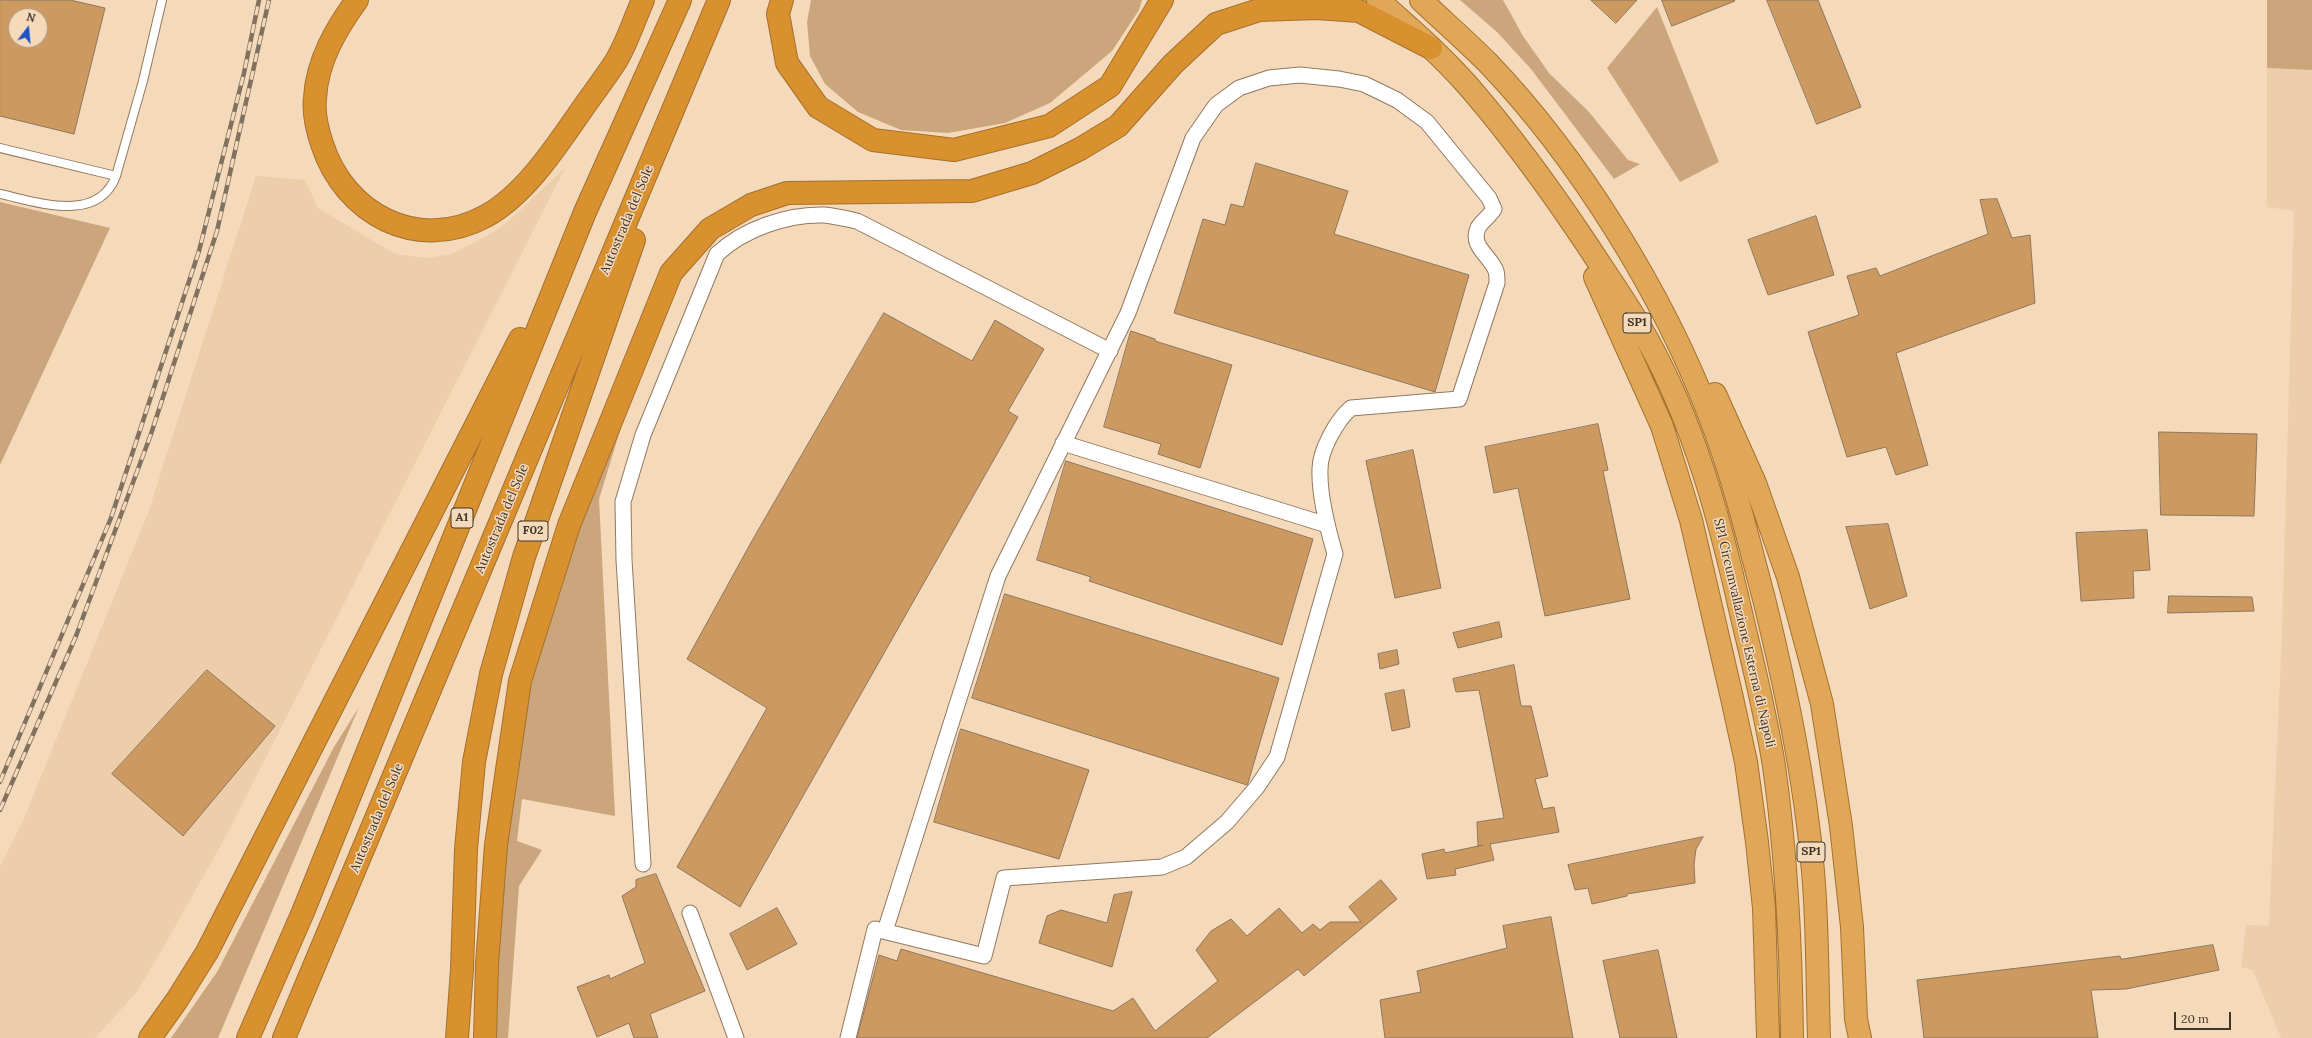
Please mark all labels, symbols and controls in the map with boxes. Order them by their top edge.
north arrow [8,8,48,48]
text: N [25,10,37,25]
street label: Autostrada del Sole [597,163,657,277]
road number: SP1 [1623,313,1651,333]
street label: Autostrada del Sole [472,462,532,576]
road number: A1 [451,508,473,528]
street label: SP1 Circumvallazione Esterna di Napoli [1710,517,1778,749]
road number: F02 [518,521,548,541]
street label: Autostrada del Sole [347,761,407,875]
road number: SP1 [1797,842,1825,862]
scale bar [2176,1004,2233,1030]
text: 20 m [2181,1011,2209,1026]

